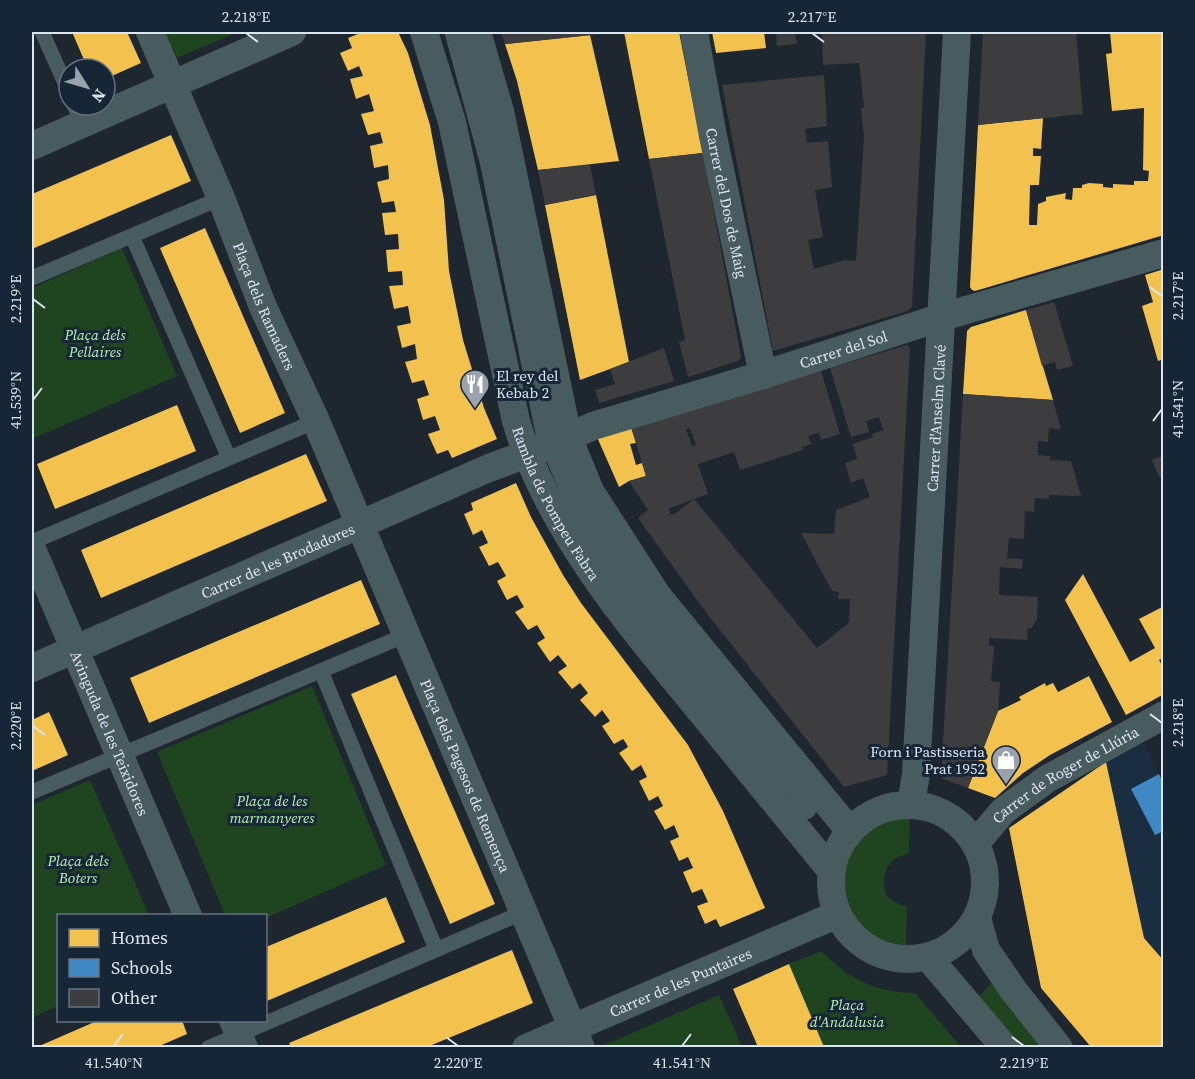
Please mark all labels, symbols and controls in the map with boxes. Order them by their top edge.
text: 2.218°E [222,6,270,27]
text: 2.217°E [788,6,836,27]
north arrow [57,57,117,117]
text: N [86,85,111,108]
street label: Carrer del Dos de Maig [701,126,753,280]
street label: Plaça dels Ramaders [228,239,301,373]
text: 2.217°E [1167,272,1188,320]
text: 2.219°E [5,275,26,323]
park label: Plaça dels Pellaires [63,324,126,362]
street label: Carrer del Sol [797,325,891,373]
street label: Carrer d'Anselm Clavé [921,343,950,492]
place label: El rey del Kebab 2 [496,365,559,403]
restaurant icon: El rey del Kebab 2 [459,368,491,410]
text: 41.539°N [5,371,26,429]
text: 41.541°N [1167,380,1188,438]
street label: Rambla de Pompeu Fabra [508,424,605,585]
street label: Carrer de les Brodadores [197,518,358,603]
street label: Avinguda de les Teixidores [66,647,155,819]
street label: Plaça dels Pagesos de Remença [416,675,516,876]
text: 2.218°E [1167,699,1188,747]
text: 2.220°E [5,702,26,750]
street label: Carrer de Roger de Llúria [987,720,1142,828]
place label: Forn i Pastisseria Prat 1952 [870,741,985,779]
shop icon: Forn i Pastisseria Prat 1952 [990,744,1022,786]
park label: Plaça de les marmanyeres [230,790,315,828]
park label: Plaça dels Boters [46,850,109,888]
legend [57,914,267,1022]
text: Homes [111,925,168,950]
street label: Carrer de les Puntaires [606,942,755,1022]
text: Schools [111,955,173,980]
text: Other [111,985,158,1010]
park label: Plaça d'Andalusia [810,994,884,1032]
text: 41.540°N [85,1052,143,1073]
text: 2.220°E [434,1052,482,1073]
text: 41.541°N [653,1052,711,1073]
text: 2.219°E [1000,1052,1048,1073]

